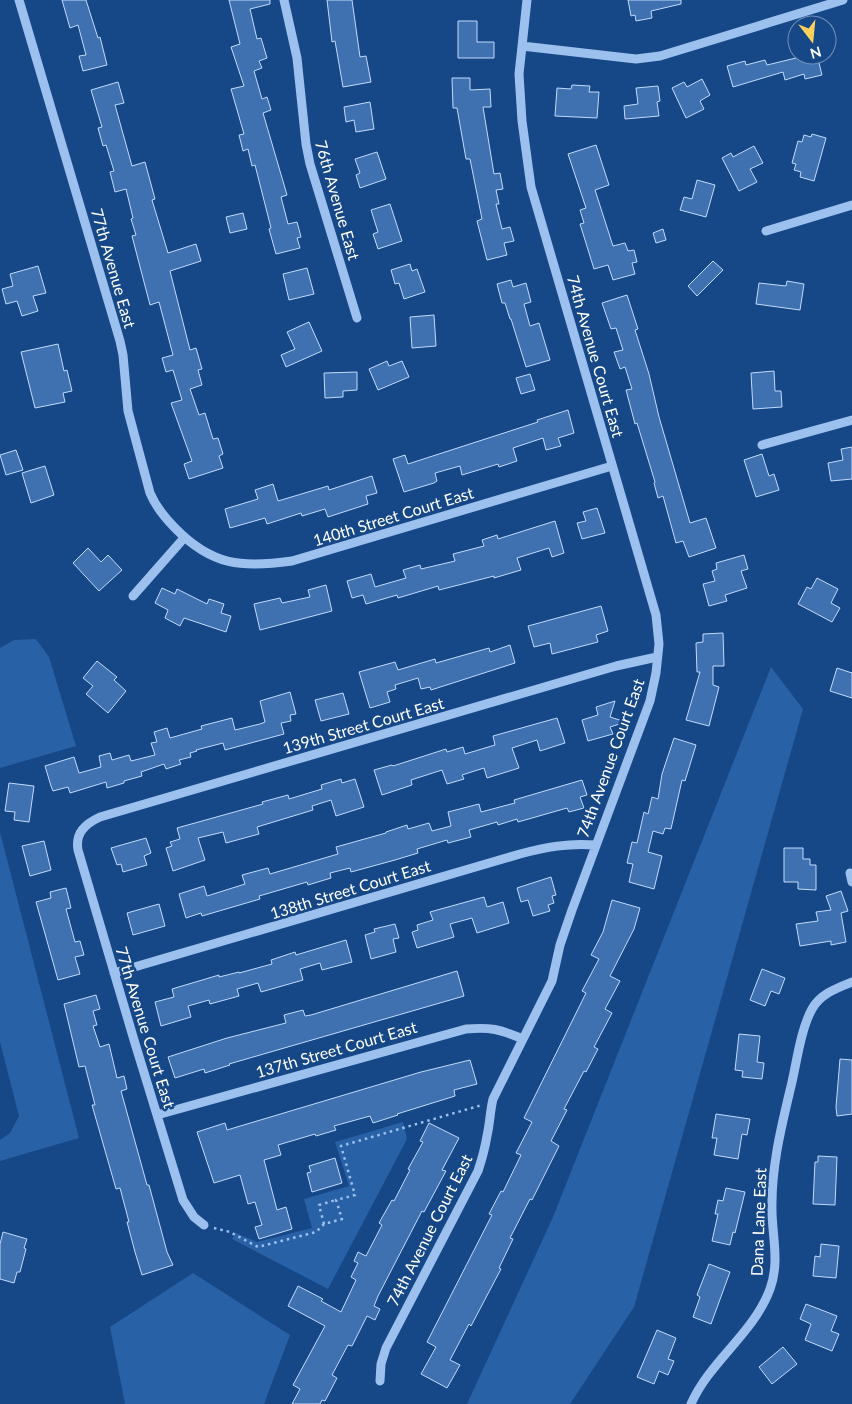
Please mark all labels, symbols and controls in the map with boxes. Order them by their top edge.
north arrow [787,15,837,65]
text: N [808,43,823,63]
street label: 76th Avenue East [312,138,364,262]
street label: 77th Avenue East [88,206,140,330]
street label: 74th Avenue Court East [564,273,628,440]
street label: 140th Street Court East [310,482,476,549]
street label: 74th Avenue Court East [572,676,648,840]
street label: 139th Street Court East [280,693,446,757]
street label: 138th Street Court East [267,855,433,922]
street label: 77th Avenue Court East [112,944,180,1110]
street label: 137th Street Court East [253,1017,419,1081]
street label: 74th Avenue Court East [382,1151,476,1309]
street label: Dana Lane East [747,1167,769,1276]

